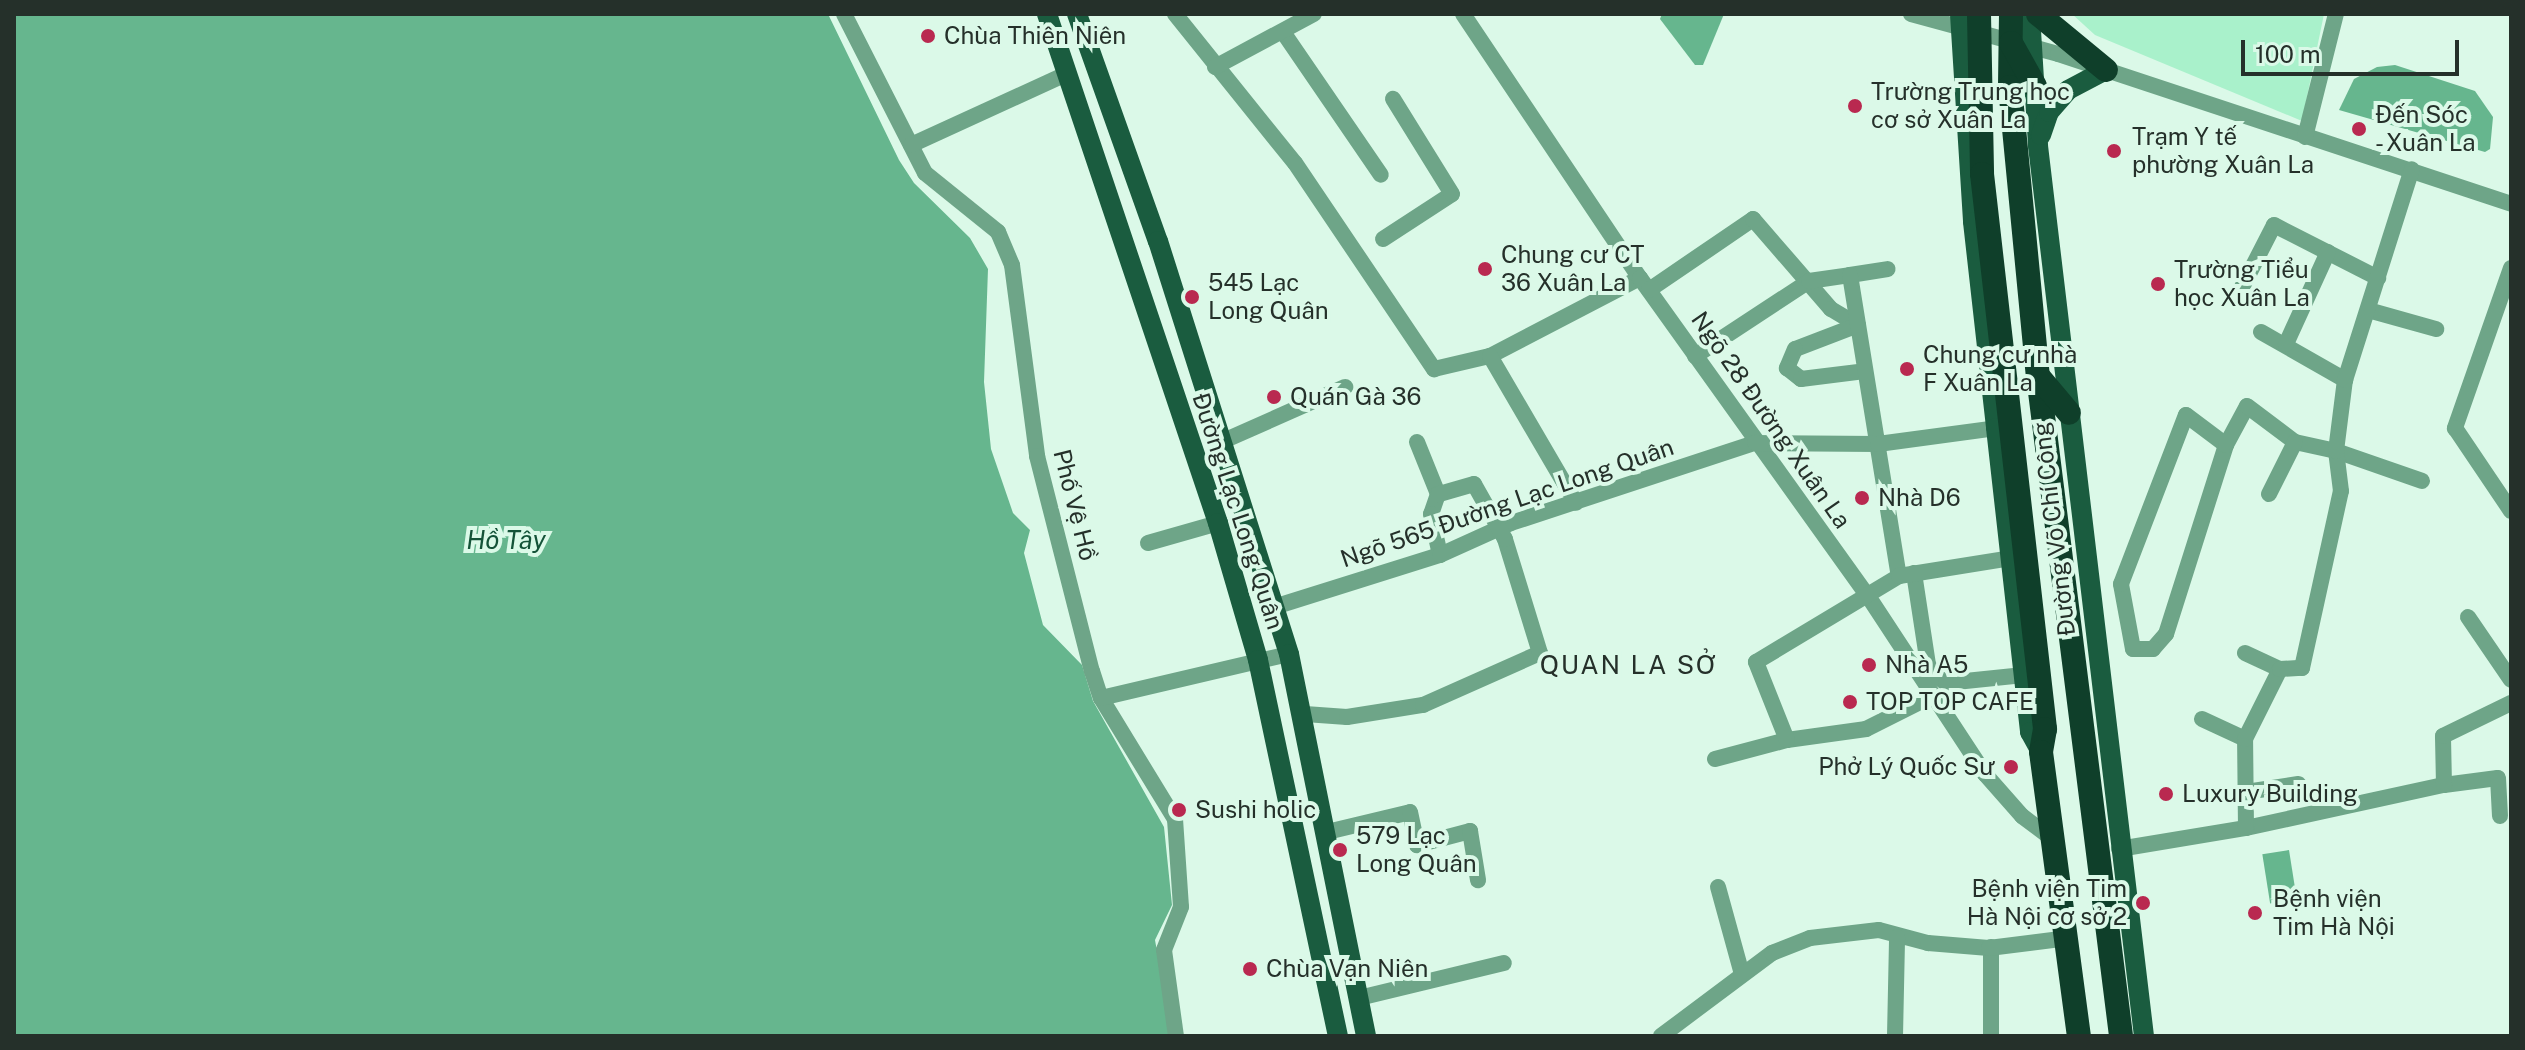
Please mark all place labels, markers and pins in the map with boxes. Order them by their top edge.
place label: Chùa Thiên Niên [944,22,1126,50]
marker: Chùa Thiên Niên [919,27,937,45]
place label: Trường Trung học cơ sở Xuân La [1871,78,2070,134]
marker: Trường Trung học cơ sở Xuân La [1846,97,1864,115]
place label: Đến Sóc - Xuân La [2375,101,2480,157]
marker: Đến Sóc - Xuân La [2350,120,2368,138]
place label: Trạm Y tế phường Xuân La [2132,123,2314,179]
marker: Trạm Y tế phường Xuân La [2103,140,2125,162]
place label: Chung cư CT 36 Xuân La [1501,241,1645,297]
place label: Trường Tiểu học Xuân La [2174,256,2310,312]
marker: Chung cư CT 36 Xuân La [1476,260,1494,278]
place label: 545 Lạc Long Quân [1208,269,1329,325]
marker: Trường Tiểu học Xuân La [2149,275,2167,293]
marker: 545 Lạc Long Quân [1183,288,1201,306]
place label: Chung cư nhà F Xuân La [1923,341,2077,397]
marker: Chung cư nhà F Xuân La [1898,360,1916,378]
place label: Quán Gà 36 [1290,383,1421,411]
marker: Quán Gà 36 [1265,388,1283,406]
place label: Nhà D6 [1878,484,1961,512]
marker: Nhà D6 [1853,489,1871,507]
place label: Nhà A5 [1885,651,1968,679]
marker: Nhà A5 [1860,656,1878,674]
place label: TOP TOP CAFE [1866,688,2034,716]
marker: TOP TOP CAFE [1841,693,1859,711]
place label: Phở Lý Quốc Sư [1818,753,1995,781]
marker: Phở Lý Quốc Sư [2002,758,2020,776]
place label: Luxury Building [2182,780,2358,808]
marker: Luxury Building [2157,785,2175,803]
place label: Sushi holic [1195,796,1316,824]
marker: Sushi holic [1170,801,1188,819]
place label: 579 Lạc Long Quân [1356,822,1477,878]
marker: 579 Lạc Long Quân [1331,841,1349,859]
place label: Bệnh viện Tim Hà Nội cơ sở 2 [1966,875,2127,931]
place label: Bệnh viện Tim Hà Nội [2273,885,2395,941]
marker: Bệnh viện Tim Hà Nội cơ sở 2 [2134,894,2152,912]
marker: Bệnh viện Tim Hà Nội [2244,902,2266,924]
place label: Chùa Vạn Niên [1266,955,1429,983]
marker: Chùa Vạn Niên [1241,960,1259,978]

